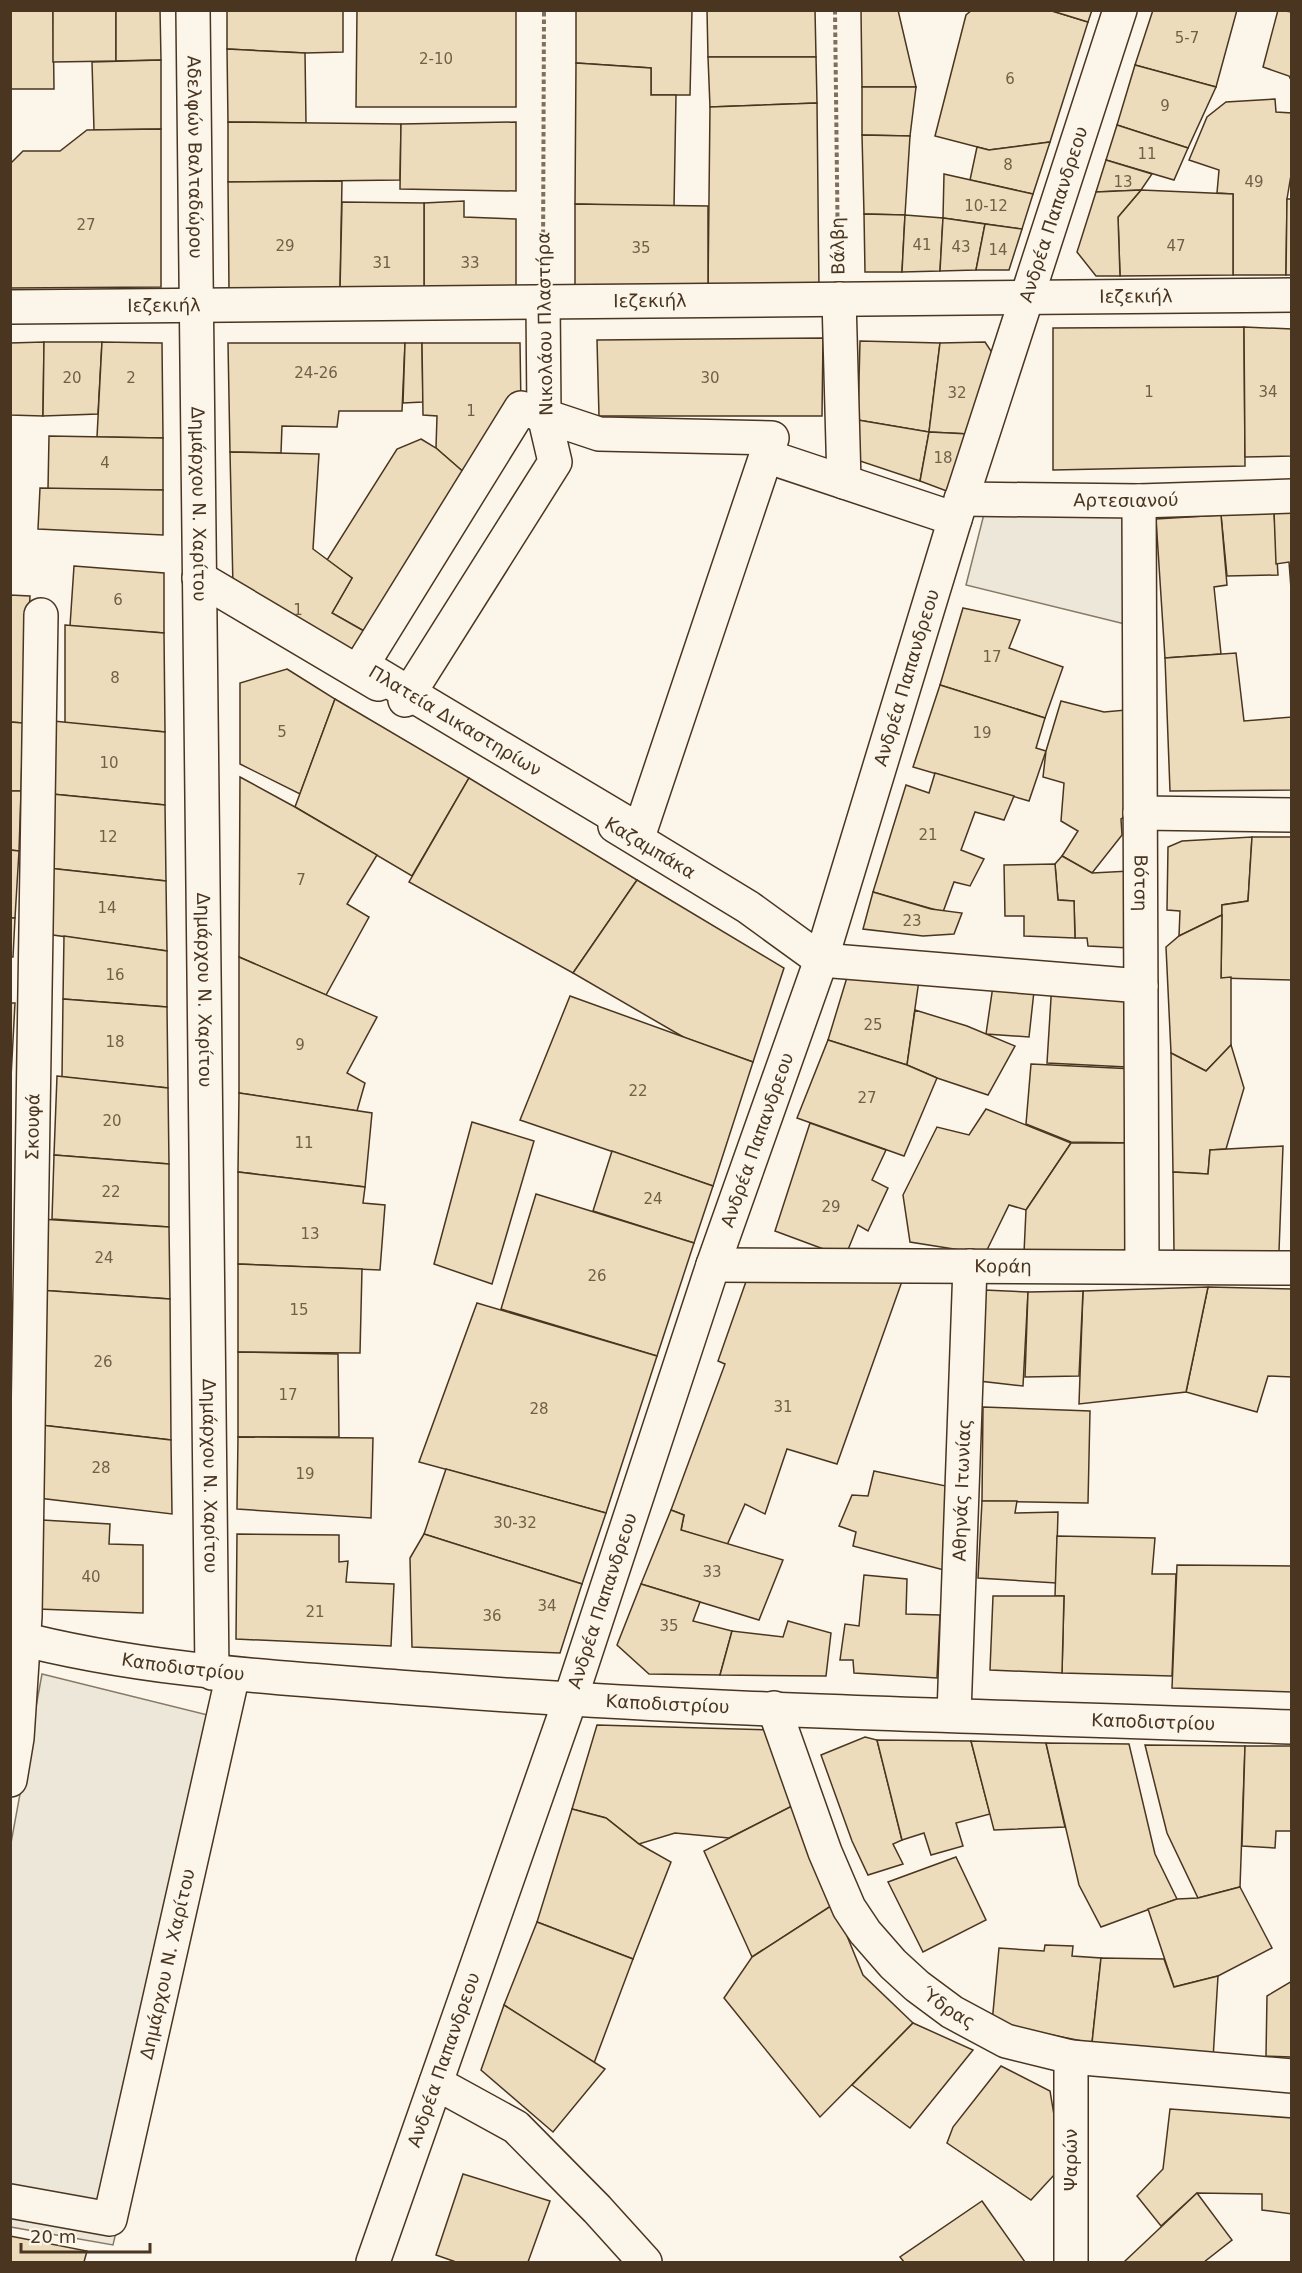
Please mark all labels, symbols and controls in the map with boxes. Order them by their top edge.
house number: 5-7 [1175,29,1199,47]
house number: 2-10 [419,50,453,68]
street label: Αδελφών Βαλταδώρου [184,55,207,259]
house number: 6 [1005,70,1015,88]
house number: 9 [1160,97,1170,115]
street label: Ανδρέα Παπανδρεου [1015,124,1092,305]
house number: 11 [1137,145,1157,163]
house number: 8 [1003,156,1013,174]
house number: 13 [1113,173,1133,191]
house number: 49 [1244,173,1264,191]
house number: 10-12 [964,197,1008,215]
house number: 27 [76,216,96,234]
street label: Βάλβη [826,217,849,275]
street label: Νικολάου Πλαστήρα [532,232,557,416]
house number: 41 [912,236,932,254]
house number: 29 [275,237,295,255]
house number: 47 [1166,237,1186,255]
house number: 43 [951,238,971,256]
house number: 35 [631,239,651,257]
house number: 14 [988,241,1008,259]
house number: 31 [372,254,392,272]
house number: 33 [460,254,480,272]
street label: Ιεζεκιήλ [1099,285,1173,307]
street label: Ιεζεκιήλ [613,290,687,311]
street label: Ιεζεκιήλ [127,294,201,316]
house number: 24-26 [294,364,338,382]
house number: 20 [62,369,82,387]
house number: 2 [126,369,136,387]
house number: 30 [700,369,720,387]
house number: 1 [1144,383,1154,401]
house number: 34 [1258,383,1278,401]
house number: 32 [947,384,967,402]
house number: 1 [466,402,476,420]
street label: Δημάρχου Ν. Χαρίτου [188,406,211,602]
house number: 18 [933,449,953,467]
house number: 4 [100,454,110,472]
street label: Αρτεσιανού [1073,489,1179,511]
street label: Ανδρέα Παπανδρεου [869,586,943,769]
house number: 6 [113,591,123,609]
house number: 1 [293,601,303,619]
house number: 17 [982,648,1002,666]
street label: Πλατεία Δικαστηρίων [365,661,545,780]
house number: 8 [110,669,120,687]
house number: 5 [277,723,287,741]
house number: 19 [972,724,992,742]
house number: 10 [99,754,119,772]
street label: Καζαμπάκα [601,812,699,883]
house number: 21 [918,826,938,844]
house number: 12 [98,828,118,846]
street label: Βότση [1130,854,1152,912]
house number: 7 [296,871,306,889]
street label: Δημάρχου Ν. Χαρίτου [193,892,216,1088]
house number: 14 [97,899,117,917]
house number: 23 [902,912,922,930]
house number: 16 [105,966,125,984]
house number: 25 [863,1016,883,1034]
house number: 18 [105,1033,125,1051]
house number: 9 [295,1036,305,1054]
street label: Ανδρέα Παπανδρεου [716,1050,797,1230]
house number: 22 [628,1082,648,1100]
house number: 27 [857,1089,877,1107]
street label: Σκουφά [21,1093,43,1161]
house number: 20 [102,1112,122,1130]
house number: 11 [294,1134,314,1152]
house number: 22 [101,1183,121,1201]
house number: 24 [643,1190,663,1208]
house number: 29 [821,1198,841,1216]
house number: 13 [300,1225,320,1243]
house number: 24 [94,1249,114,1267]
street label: Κοράη [974,1255,1032,1277]
house number: 26 [587,1267,607,1285]
house number: 15 [289,1301,309,1319]
house number: 26 [93,1353,113,1371]
street label: Δημάρχου Ν. Χαρίτου [199,1378,222,1574]
house number: 17 [278,1386,298,1404]
house number: 31 [773,1398,793,1416]
house number: 28 [529,1400,549,1418]
street label: Αθηνάς Ιτωνίας [948,1418,975,1562]
house number: 28 [91,1459,111,1477]
house number: 19 [295,1465,315,1483]
street label: Ανδρέα Παπανδρεου [563,1510,641,1691]
house number: 30-32 [493,1514,537,1532]
house number: 33 [702,1563,722,1581]
house number: 40 [81,1568,101,1586]
house number: 34 [537,1597,557,1615]
house number: 21 [305,1603,325,1621]
house number: 36 [482,1607,502,1625]
house number: 35 [659,1617,679,1635]
street label: Καποδιστρίου [120,1649,246,1685]
street label: Καποδιστρίου [605,1690,730,1717]
street label: Καποδιστρίου [1091,1709,1215,1734]
street label: Δημάρχου Ν. Χαρίτου [135,1866,199,2061]
street label: Ανδρέα Παπανδρεου [403,1970,484,2150]
street label: Ύδρας [917,1982,979,2032]
street label: Ψαρών [1060,2129,1081,2191]
scale bar [21,2216,150,2254]
text: 20 m [30,2226,76,2247]

